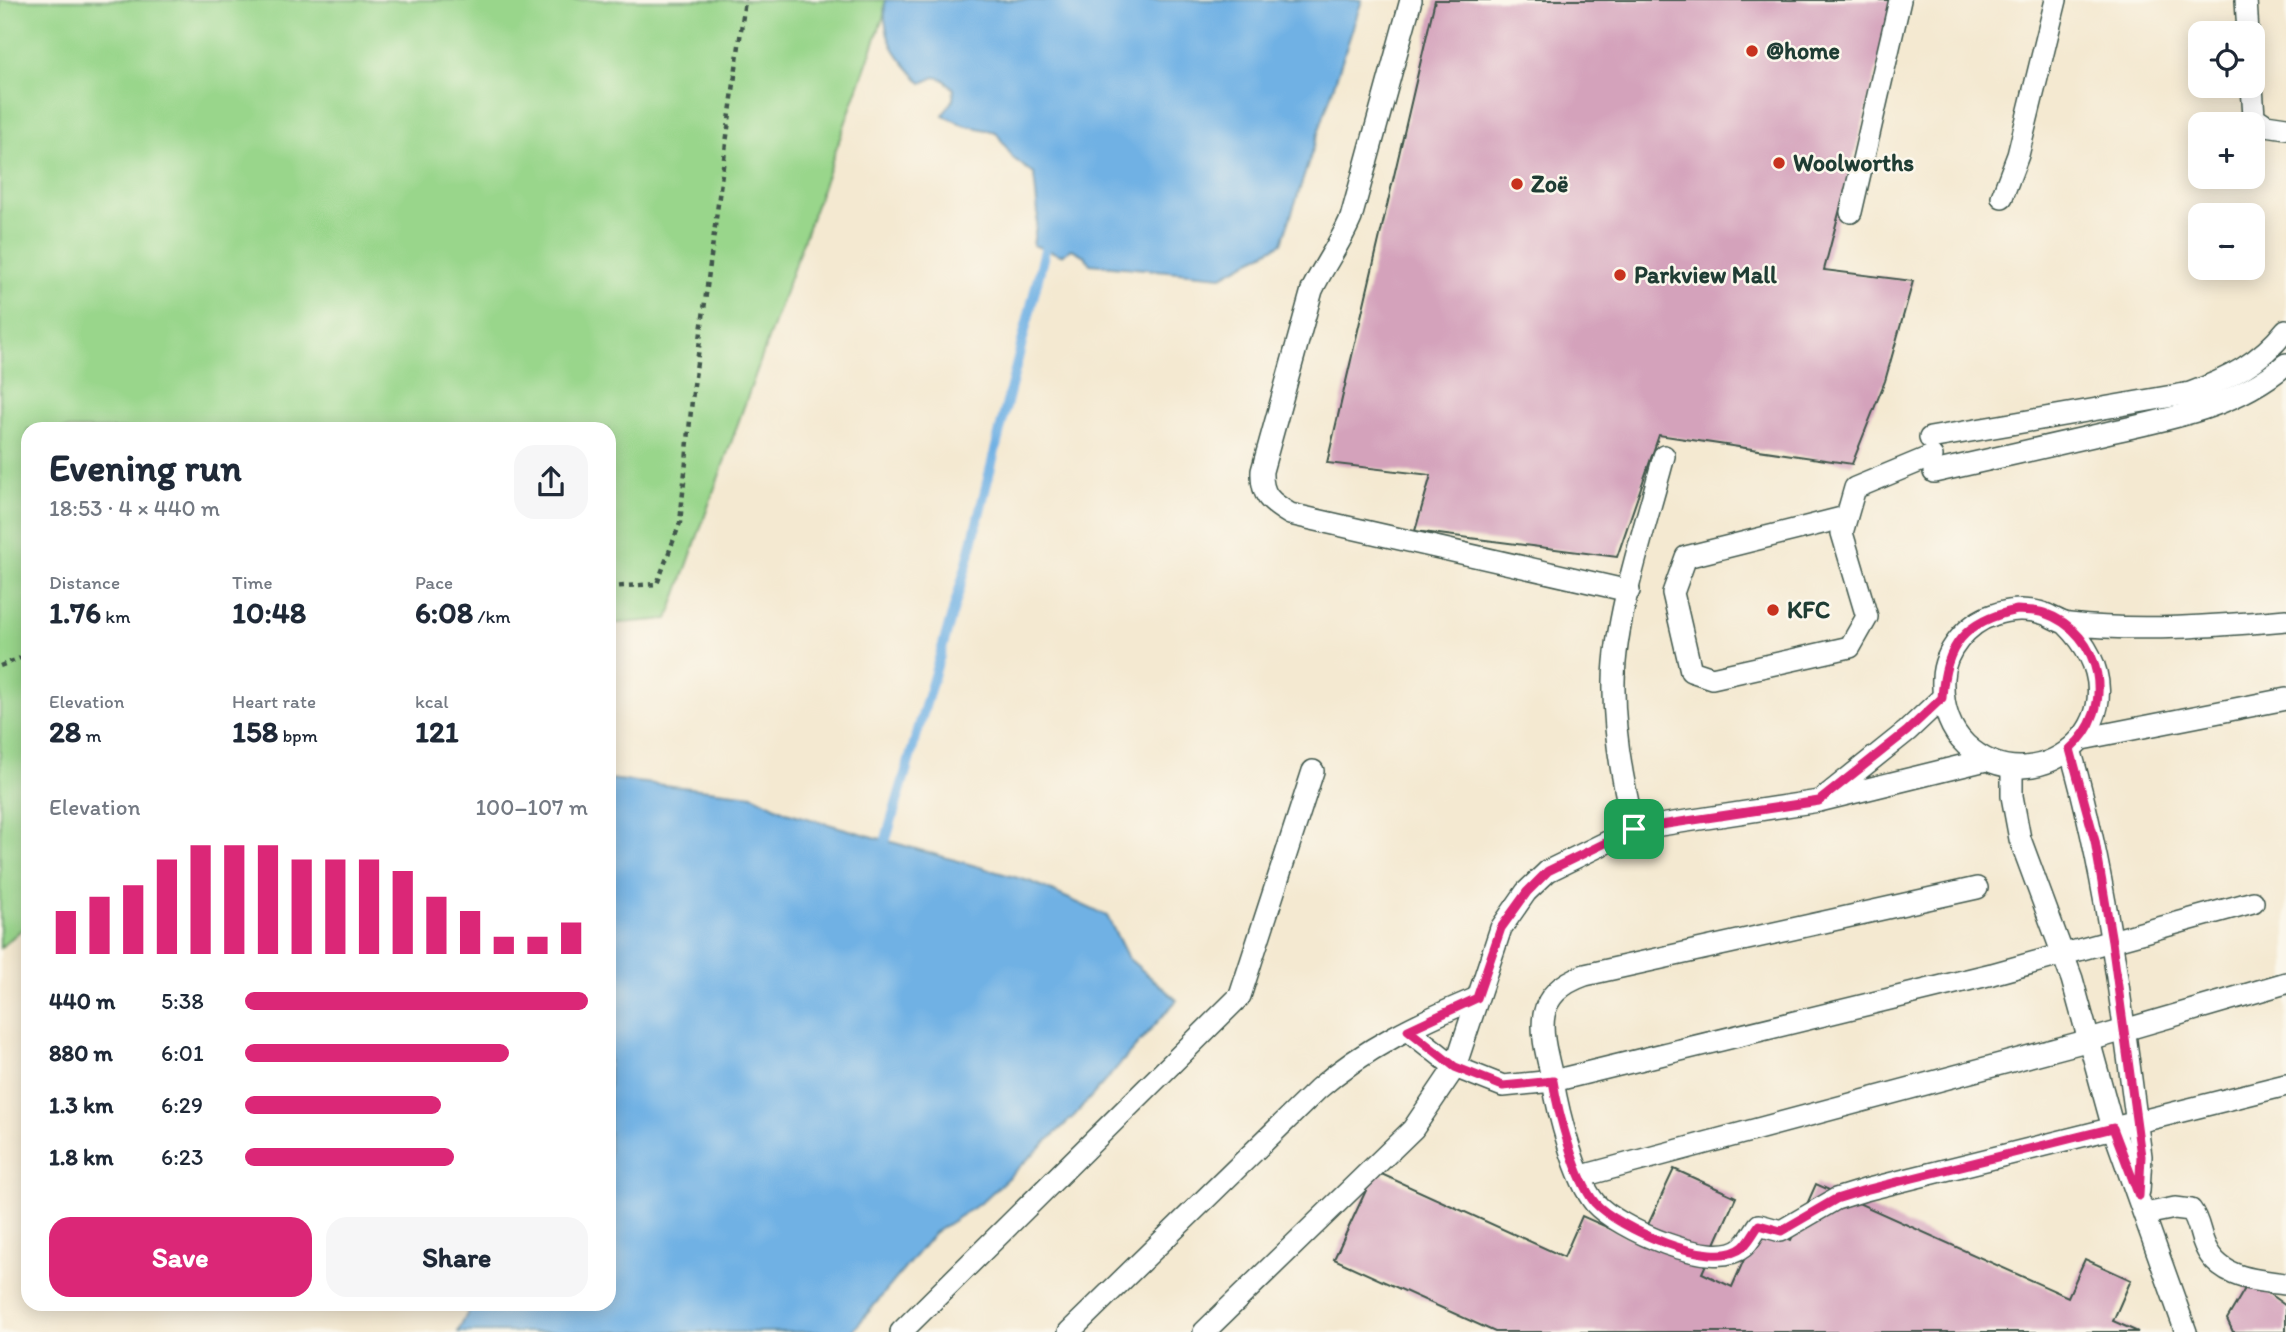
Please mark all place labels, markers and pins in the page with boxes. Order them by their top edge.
place label: @home [1766,36,1840,65]
marker: @home [1744,43,1760,59]
place label: Woolworths [1793,148,1914,177]
marker: Woolworths [1771,155,1787,171]
place label: Zoë [1531,169,1568,198]
marker: Zoë [1509,176,1525,192]
place label: Parkview Mall [1634,260,1777,289]
marker: Parkview Mall [1612,267,1628,283]
place label: KFC [1787,595,1830,624]
marker: KFC [1765,602,1781,618]
pin [1604,799,1664,859]

